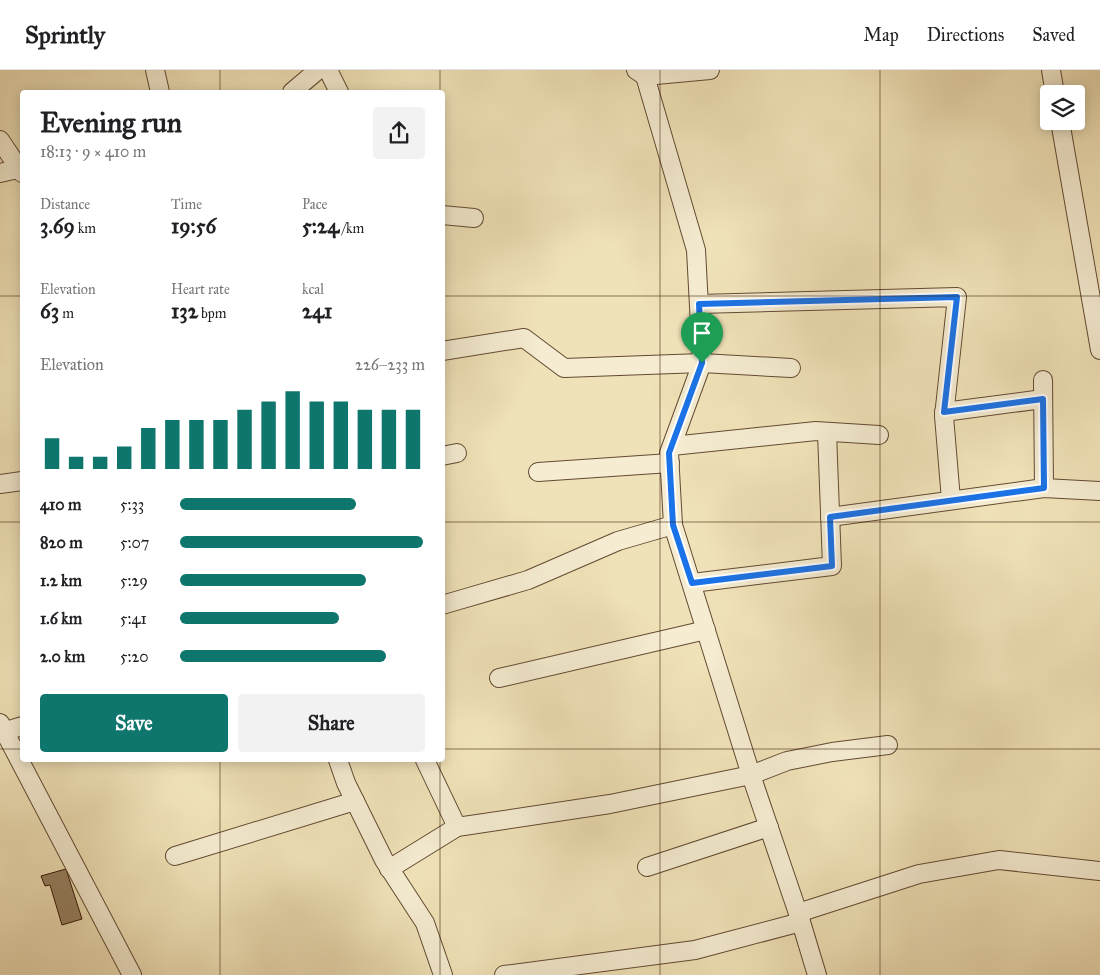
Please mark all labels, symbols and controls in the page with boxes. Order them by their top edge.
text: Sprintly [25,20,105,50]
text: Map [863,24,899,46]
text: Directions [927,24,1004,46]
text: Saved [1032,24,1075,46]
map controls [1040,85,1085,130]
button: layers [1040,85,1085,130]
text: Evening run [40,105,182,140]
button: share [373,107,425,159]
text: 18:13 · 9 × 410 m [40,142,146,161]
text: Distance [40,196,90,213]
text: Time [171,196,202,213]
text: Pace [302,196,327,213]
text: 3.69 [40,213,75,239]
text: 19:56 [171,213,216,239]
text: 5:24 [302,213,339,239]
text: km [75,220,96,237]
text: /km [339,220,364,237]
text: Elevation [40,281,96,298]
text: Heart rate [171,281,230,298]
text: kcal [302,281,324,298]
text: 63 [40,298,59,324]
text: 132 [171,298,198,324]
text: 241 [302,298,332,324]
text: m [59,305,74,322]
text: bpm [198,305,227,322]
pin [681,312,723,363]
icon: arrive [688,319,716,347]
text: Elevation [40,355,104,374]
text: 226–233 m [355,355,425,374]
text: 410 m [40,495,81,514]
text: 5:33 [120,495,144,514]
text: 820 m [40,533,83,552]
text: 5:07 [120,533,149,552]
text: 1.2 km [40,571,82,590]
text: 5:29 [120,571,148,590]
text: 1.6 km [40,609,82,628]
text: 5:41 [120,609,147,628]
text: 2.0 km [40,647,85,666]
text: 5:20 [120,647,149,666]
button: Save [40,694,228,752]
button: Share [238,694,425,752]

